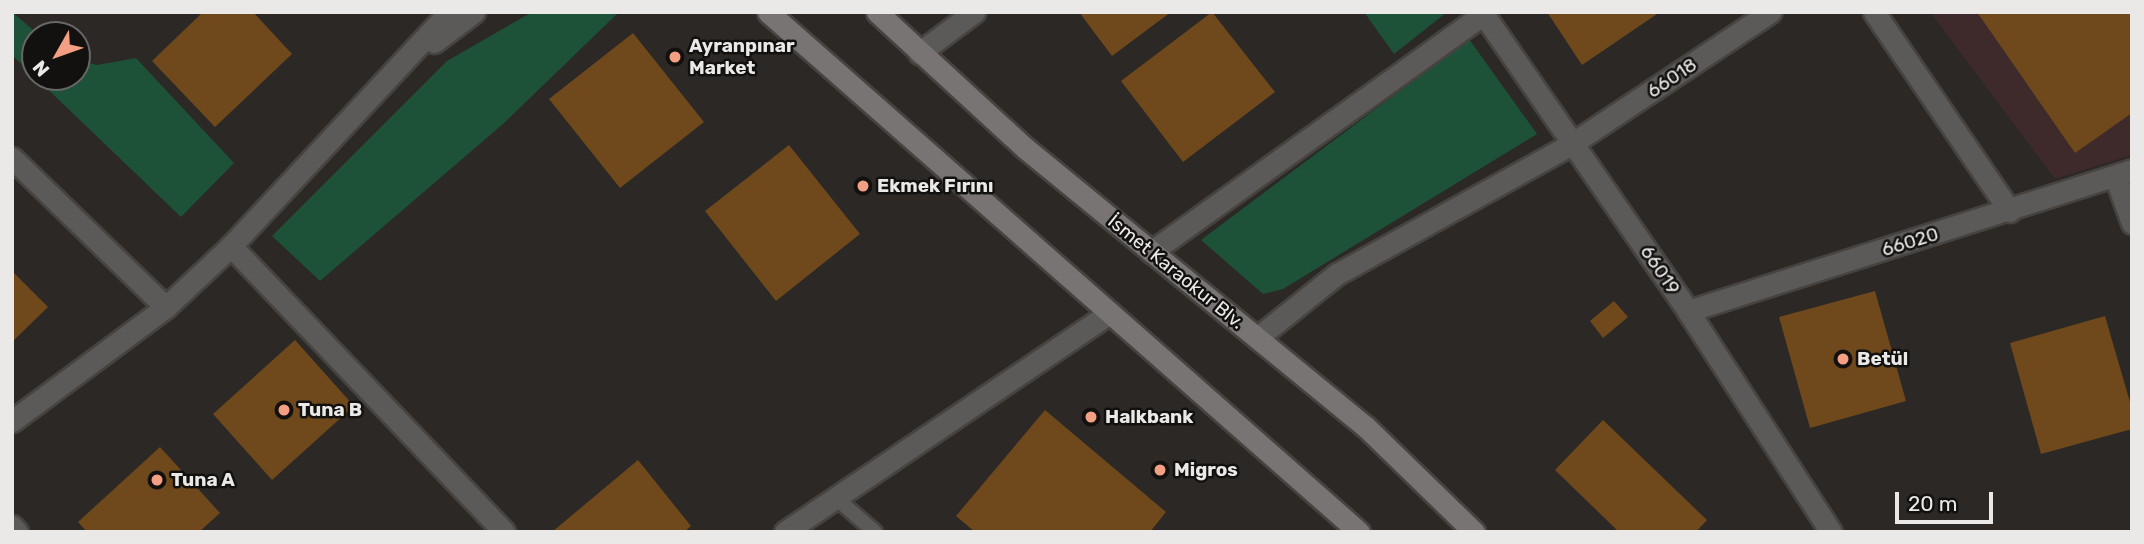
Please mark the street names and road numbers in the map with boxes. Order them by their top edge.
street label: 66018 [1643,53,1701,103]
street label: İsmet Karaokur Blv. [1103,210,1249,334]
street label: 66020 [1879,223,1941,261]
street label: 66019 [1635,241,1685,299]

